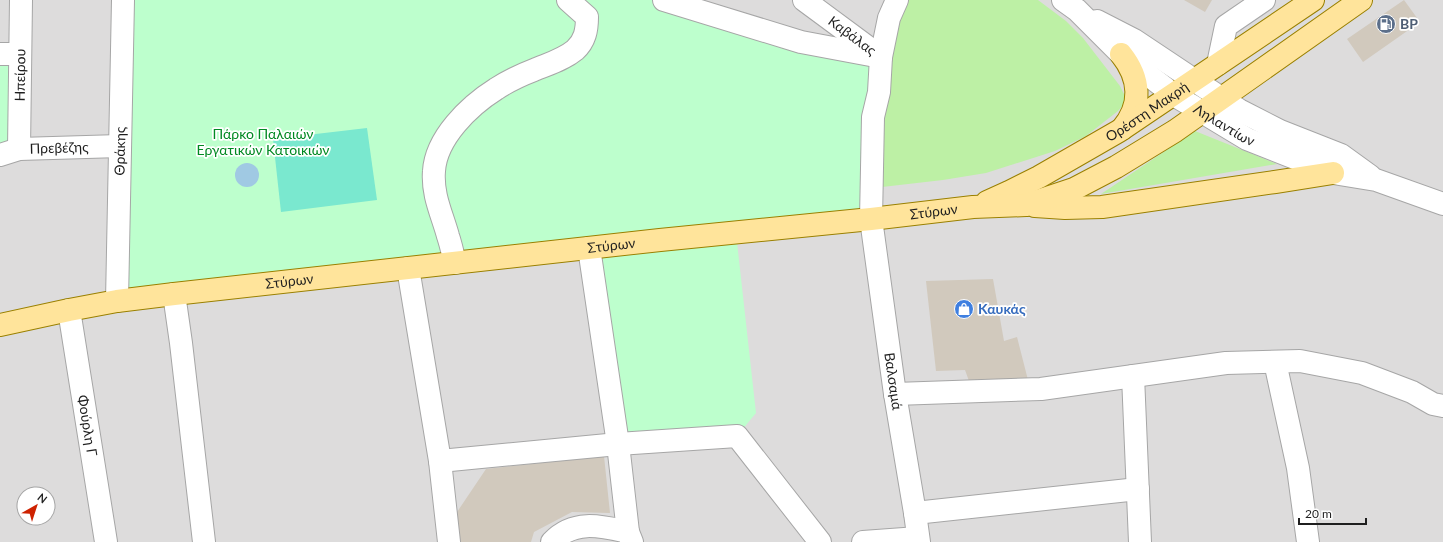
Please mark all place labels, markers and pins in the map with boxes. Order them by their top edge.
fuel station icon: BP [1375,13,1397,35]
place label: BP [1400,15,1418,32]
shop icon: Καυκάς [953,298,975,320]
place label: Καυκάς [978,300,1026,317]

